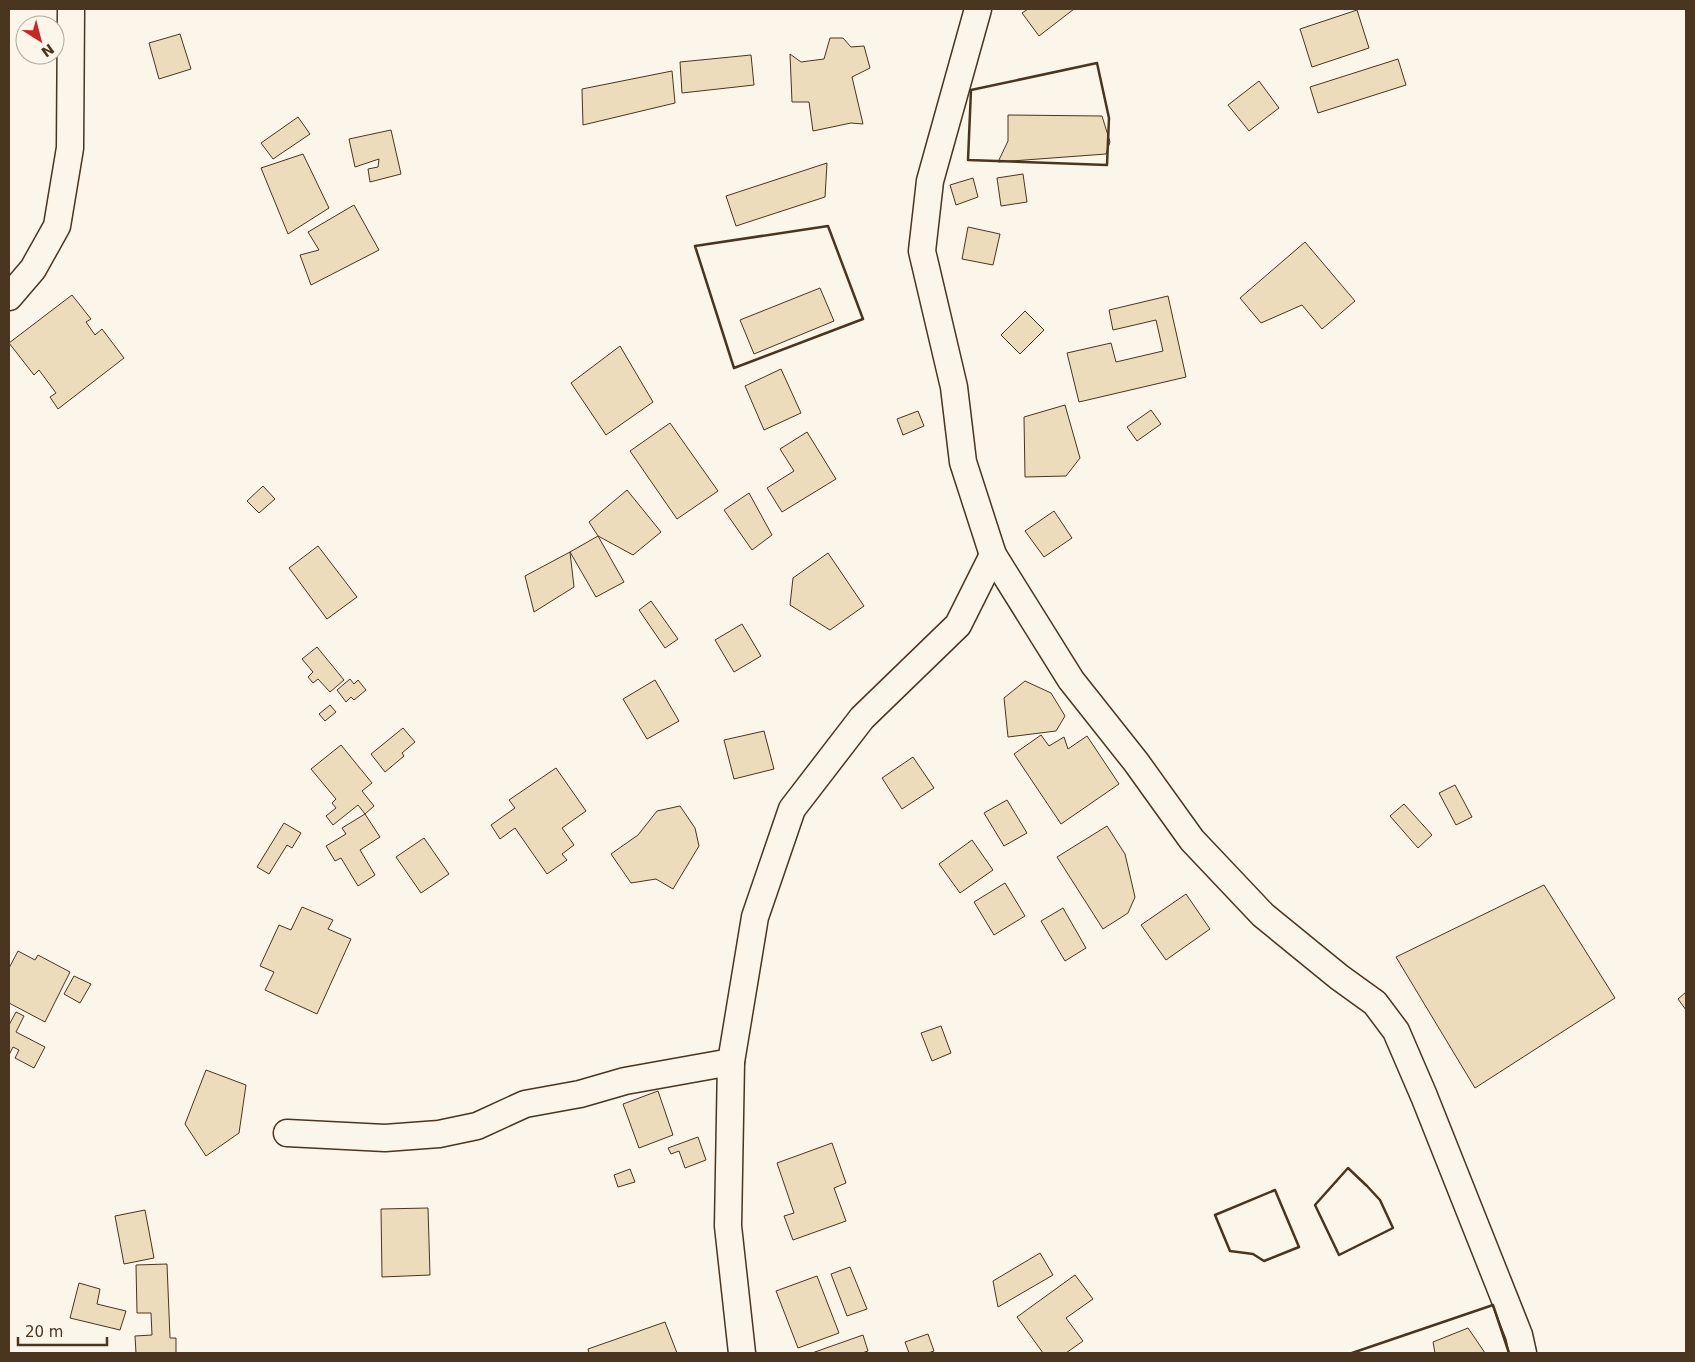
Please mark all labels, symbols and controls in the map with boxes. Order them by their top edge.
north arrow [15,15,65,65]
text: N [38,41,57,60]
scale bar [18,1314,106,1346]
text: 20 m [25,1323,63,1341]

